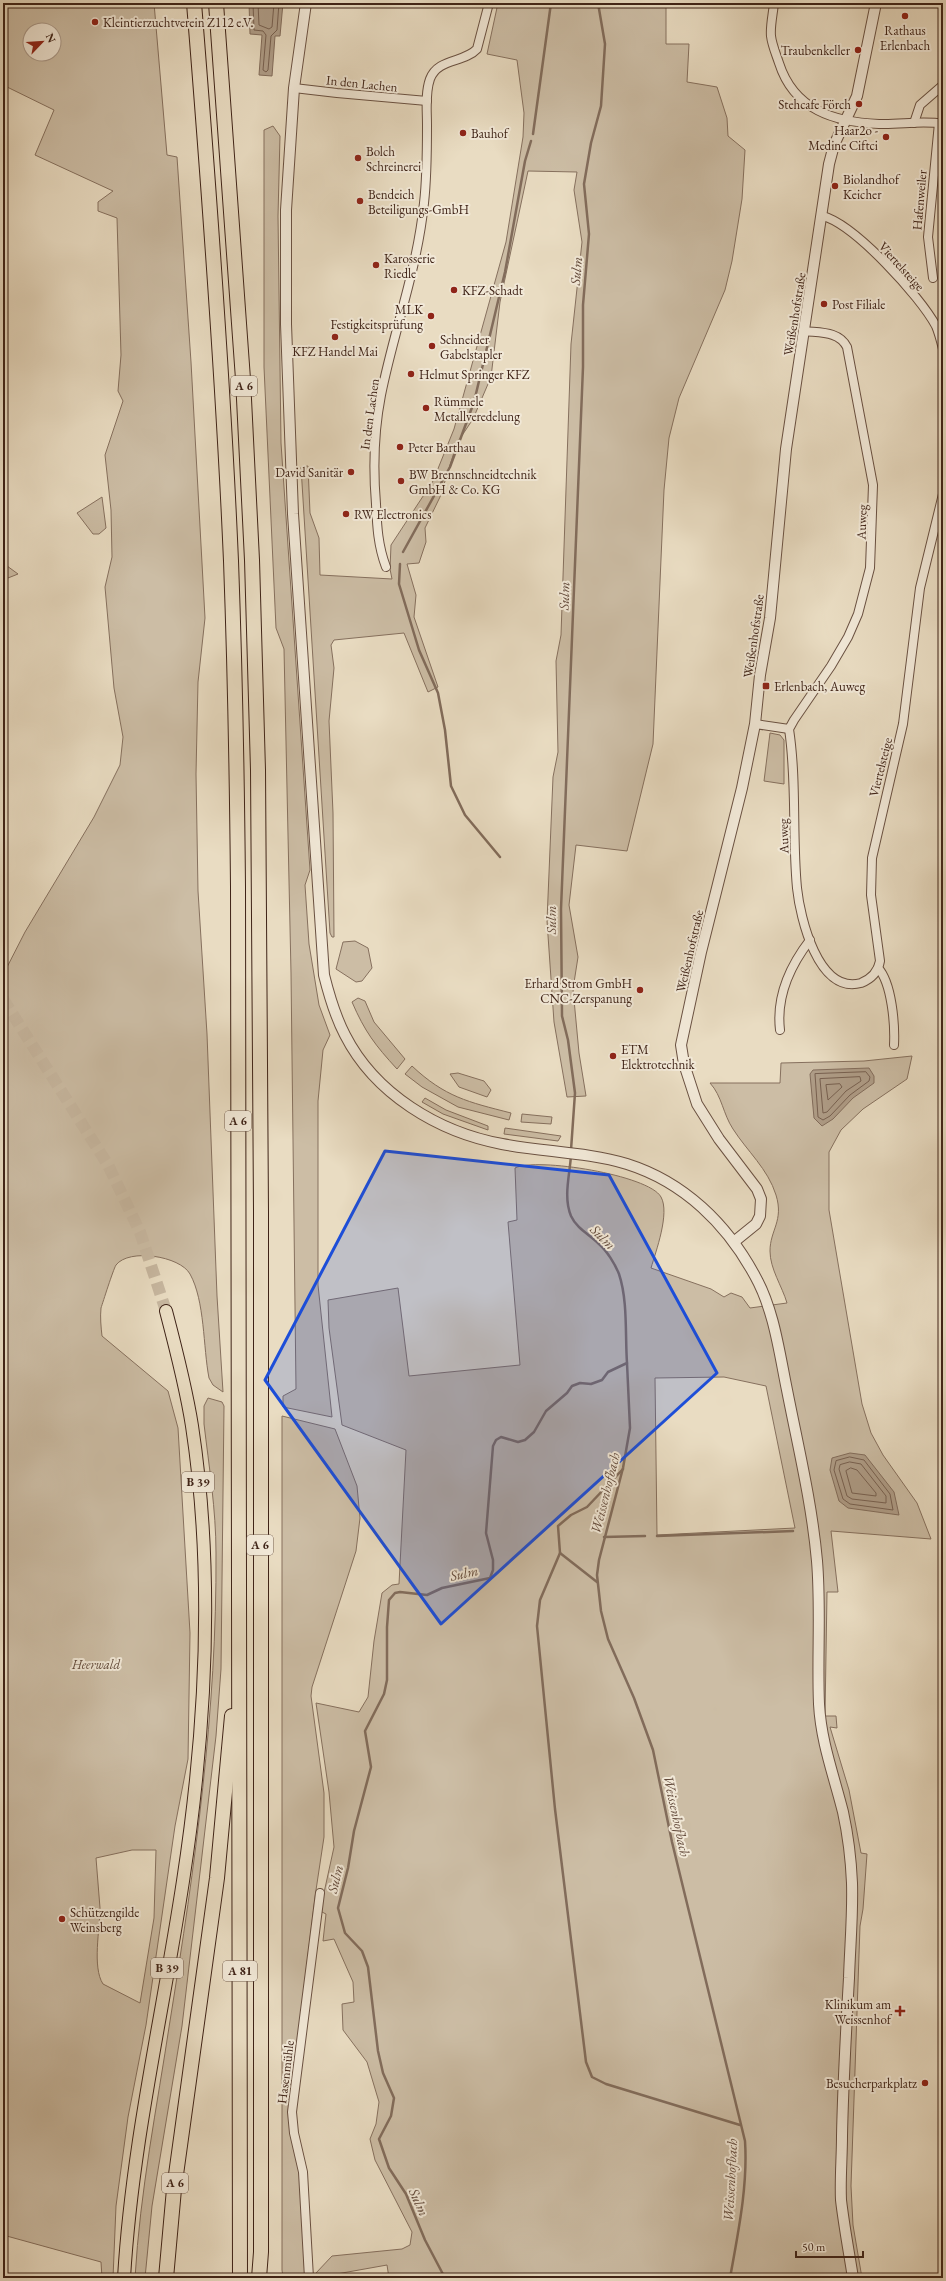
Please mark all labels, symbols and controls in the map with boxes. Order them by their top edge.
marker: Rathaus Erlenbach [900,11,910,21]
place label: Kleintierzuchtverein Z112 e.V. [103,14,253,31]
marker: Kleintierzuchtverein Z112 e.V. [90,17,100,27]
north arrow [22,22,62,62]
place label: Rathaus Erlenbach [880,22,930,54]
text: N [43,31,59,45]
place label: Traubenkeller [781,42,851,59]
marker: Traubenkeller [853,45,863,55]
street label: In den Lachen [325,71,399,96]
place label: Stehcafe Förch [778,96,851,113]
marker: Stehcafe Förch [854,99,864,109]
place label: Haar2o - Medine Ciftci [808,122,878,154]
place label: Bauhof [471,125,510,142]
marker: Bauhof [458,128,468,138]
marker: Haar2o - Medine Ciftci [881,132,891,142]
place label: Bolch Schreinerei [366,143,421,175]
marker: Bolch Schreinerei [353,153,363,163]
street label: Hafenweiler [908,169,931,231]
place label: Biolandhof Keicher [843,171,901,203]
marker: Biolandhof Keicher [830,181,840,191]
place label: Bendeich Beteiligungs-GmbH [368,186,469,218]
marker: Bendeich Beteiligungs-GmbH [355,196,365,206]
street label: Viertelsteige [875,238,928,295]
place label: Karosserie Riedle [384,250,435,282]
water label: Sulm [566,256,586,287]
marker: Karosserie Riedle [371,260,381,270]
street label: Weißenhofstraße [780,271,809,357]
place label: KFZ-Schadt [462,282,523,299]
marker: KFZ-Schadt [449,285,459,295]
place label: Post Filiale [832,296,885,313]
marker: Post Filiale [819,299,829,309]
place label: MLK Festigkeitsprüfung [330,301,423,333]
marker: MLK Festigkeitsprüfung [426,311,436,321]
place label: Schneider Gabelstapler [440,331,503,363]
marker: KFZ Handel Mai [330,332,340,342]
marker: Schneider Gabelstapler [427,341,437,351]
place label: KFZ Handel Mai [292,343,378,360]
place label: Helmut Springer KFZ [419,366,530,383]
marker: Helmut Springer KFZ [406,369,416,379]
road number: A 6 [231,376,257,396]
street label: In den Lachen [356,377,383,451]
place label: Rümmele Metallveredelung [434,393,520,425]
marker: Rümmele Metallveredelung [421,403,431,413]
place label: Peter Barthau [408,439,476,456]
marker: Peter Barthau [395,442,405,452]
place label: David Sanitär [275,464,344,481]
place label: BW Brennschneidtechnik GmbH & Co. KG [409,466,537,498]
marker: David Sanitär [346,467,356,477]
marker: BW Brennschneidtechnik GmbH & Co. KG [396,476,406,486]
street label: Auweg [852,504,871,541]
place label: RW Electronics [354,506,431,523]
marker: RW Electronics [341,509,351,519]
water label: Sulm [554,582,573,611]
street label: Weißenhofstraße [739,593,768,679]
place label: Erlenbach, Auweg [774,678,865,695]
marker: Erlenbach, Auweg [761,681,771,691]
street label: Viertelsteige [865,736,896,799]
street label: Auweg [774,818,793,855]
water label: Sulm [542,906,560,935]
street label: Weißenhofstraße [672,908,707,994]
place label: Erhard Strom GmbH CNC-Zerspanung [524,975,632,1007]
marker: Erhard Strom GmbH CNC-Zerspanung [635,985,645,995]
place label: ETM Elektrotechnik [621,1041,696,1073]
marker: ETM Elektrotechnik [608,1051,618,1061]
road number: A 6 [225,1111,251,1131]
water label: Sulm [586,1220,619,1253]
water label: Weissenhofbach [586,1451,624,1535]
road number: B 39 [182,1472,214,1492]
road number: A 6 [247,1535,273,1555]
water label: Sulm [447,1561,480,1585]
park label: Heerwald [71,1656,120,1673]
water label: Weissenhofbach [660,1774,694,1858]
water label: Sulm [323,1863,347,1896]
place label: Schützengilde Weinsberg [70,1904,139,1936]
marker: Schützengilde Weinsberg [57,1914,67,1924]
road number: B 39 [151,1958,183,1978]
road number: A 81 [223,1961,257,1981]
place label: Klinikum am Weissenhof [825,1996,893,2028]
marker: Klinikum am Weissenhof [894,2005,906,2017]
street label: Hasenmühle [273,2039,298,2105]
place label: Besucherparkplatz [826,2075,917,2092]
marker: Besucherparkplatz [920,2078,930,2088]
water label: Weissenhofbach [719,2138,741,2222]
road number: A 6 [162,2173,188,2193]
water label: Sulm [405,2184,433,2219]
scale bar [796,2233,863,2259]
text: 50 m [802,2239,826,2255]

